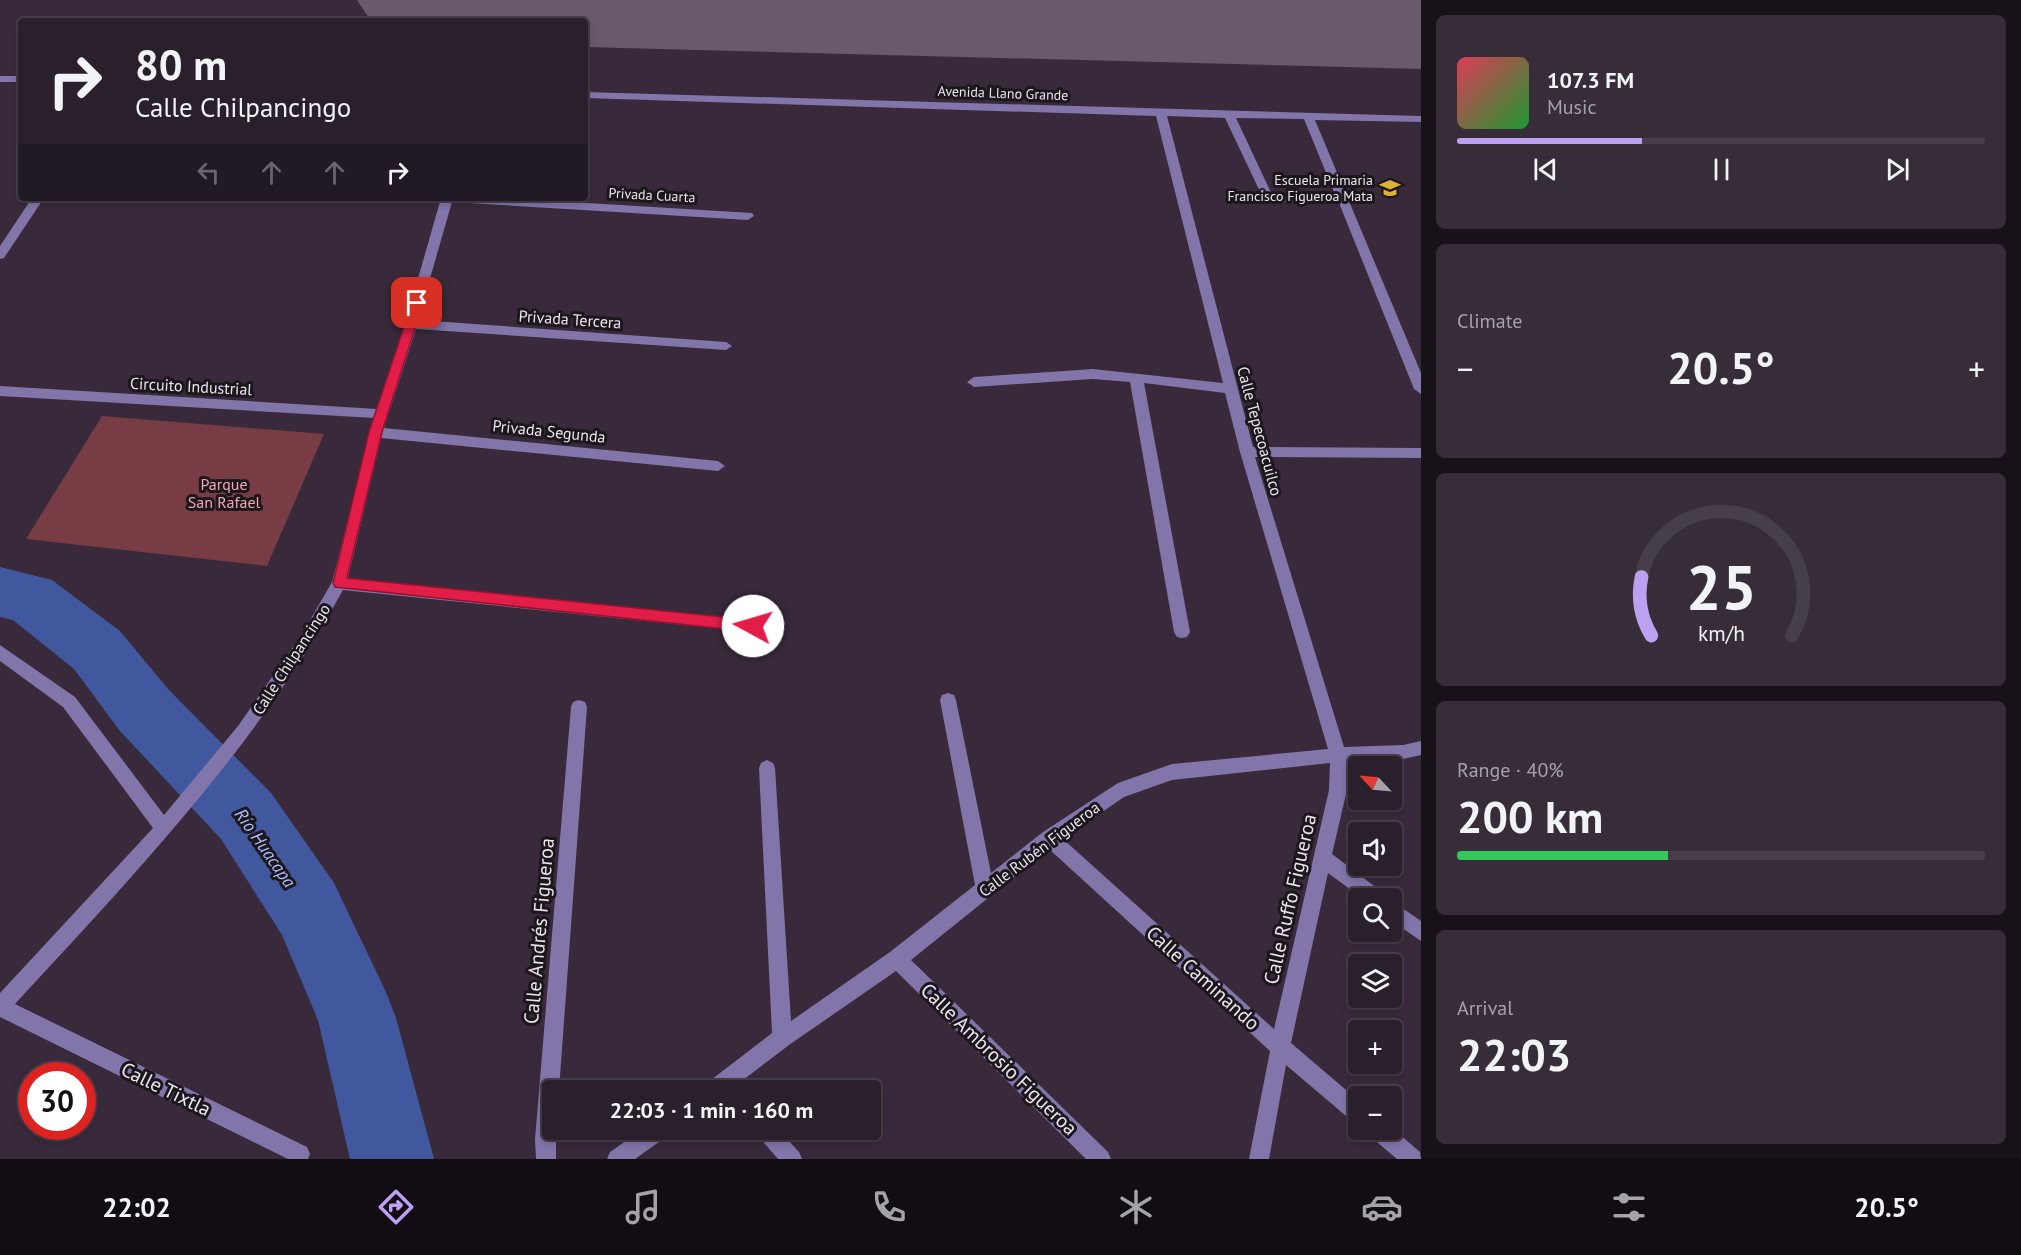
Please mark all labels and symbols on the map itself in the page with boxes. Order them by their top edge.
street label: Avenida Llano Grande [937,82,1069,104]
place label: Escuela Primaria Francisco Figueroa Mata [1227,171,1373,205]
school or university icon: Escuela Primaria Francisco Figueroa Mata [1378,176,1402,200]
street label: Privada Cuarta [608,184,696,206]
pin [391,277,442,328]
street label: Privada Tercera [518,305,622,333]
street label: Calle Tepecoacuilco [1233,364,1287,498]
street label: Circuito Industrial [129,373,253,399]
street label: Privada Segunda [491,415,607,447]
park label: Parque San Rafael [188,474,261,512]
position arrow [721,594,785,658]
street label: Calle Chilpancingo [248,600,334,718]
north arrow [1348,756,1402,810]
street label: Calle Rubén Figueroa [975,797,1103,901]
water label: Río Huacapa [230,804,301,892]
street label: Calle Ruffo Figueroa [1258,811,1322,987]
street label: Calle Andrés Figueroa [518,837,560,1025]
street label: Calle Caminando [1141,920,1265,1036]
street label: Calle Ambrosio Figueroa [915,977,1083,1141]
street label: Calle Tixtla [117,1056,215,1122]
speed limit sign: 30 [18,1062,96,1140]

